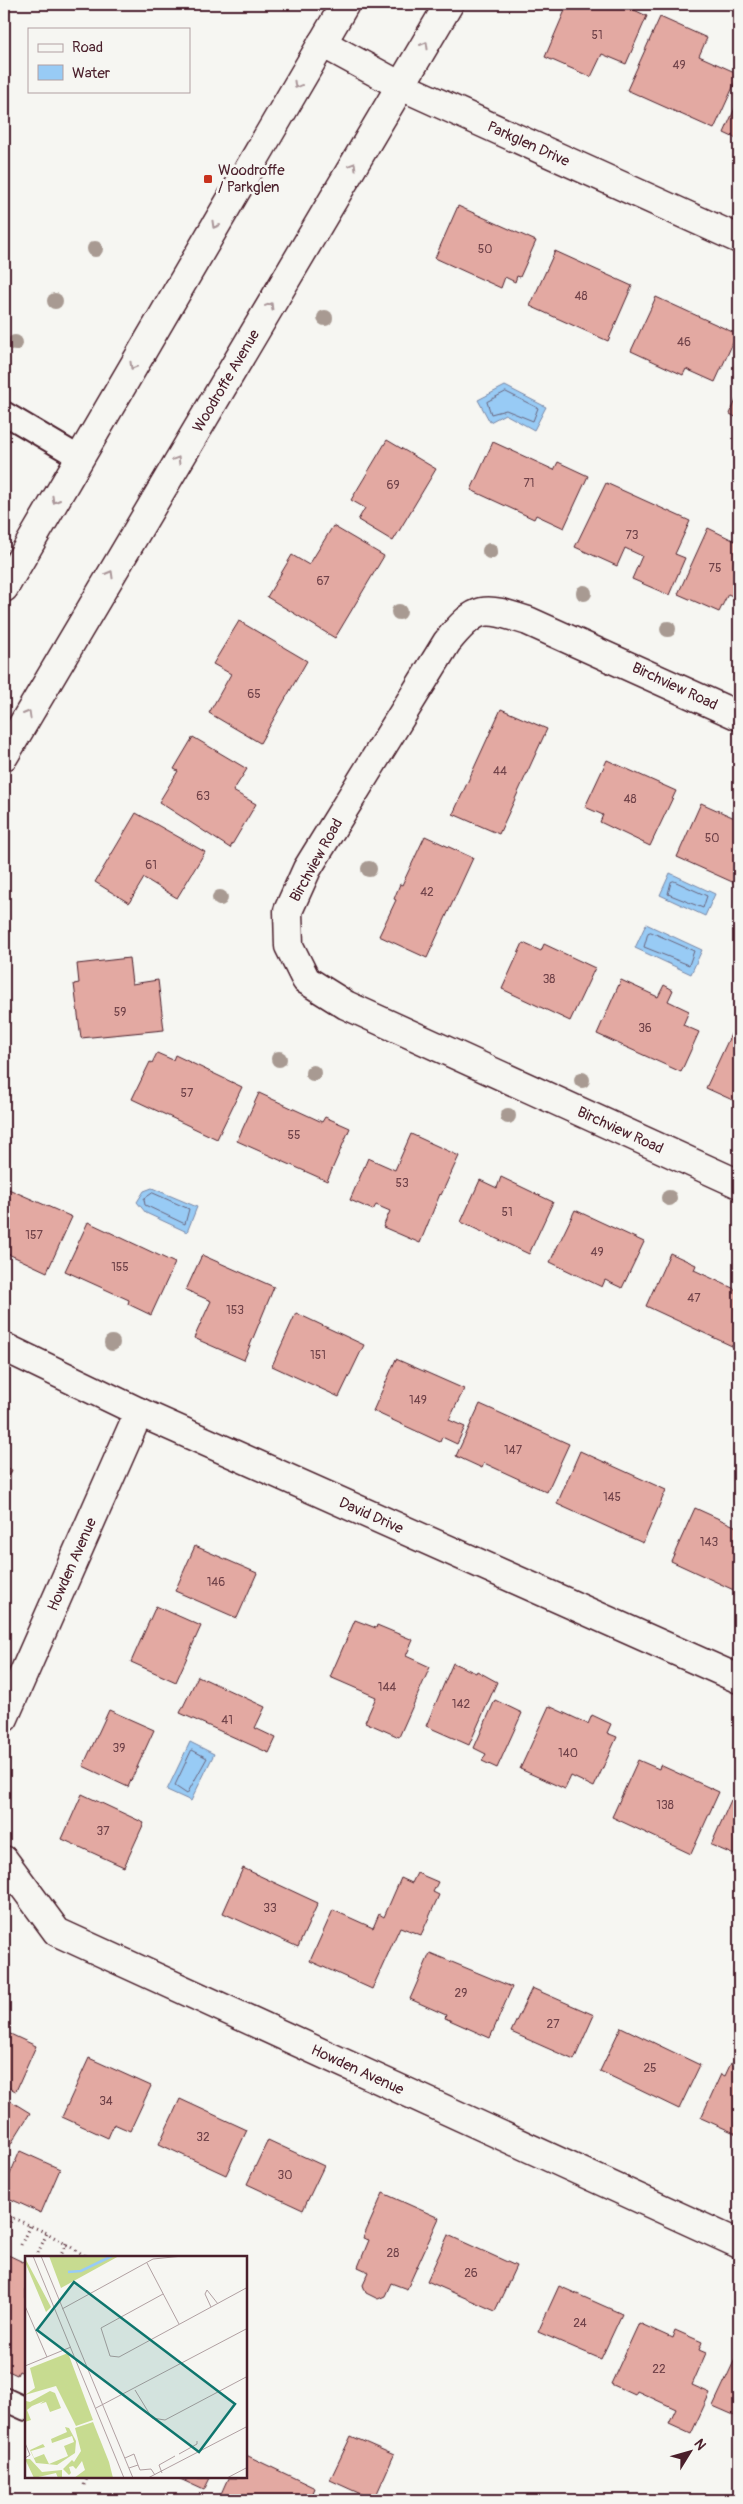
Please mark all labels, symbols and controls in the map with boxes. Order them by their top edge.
legend [28,28,190,92]
house number: 51 [591,28,603,43]
text: Road [72,38,103,57]
one-way arrow [419,41,429,50]
house number: 49 [672,58,686,73]
text: Water [72,64,111,83]
one-way arrow [294,80,304,89]
street label: Parkglen Drive [484,117,573,171]
place label: Woodroffe / Parkglen [218,161,285,197]
one-way arrow [347,163,357,172]
marker: Woodroffe / Parkglen [202,173,214,185]
one-way arrow [212,220,222,229]
house number: 50 [478,242,492,257]
house number: 48 [574,289,588,304]
one-way arrow [263,302,273,311]
street label: Woodroffe Avenue [189,326,265,436]
house number: 46 [677,335,691,350]
one-way arrow [130,360,140,369]
one-way arrow [171,457,181,466]
house number: 71 [523,476,535,491]
house number: 69 [386,478,400,493]
one-way arrow [52,494,62,503]
house number: 73 [625,528,639,543]
house number: 75 [709,561,721,576]
one-way arrow [104,570,114,579]
house number: 67 [316,574,330,589]
street label: Birchview Road [629,658,721,715]
house number: 65 [247,687,261,702]
one-way arrow [22,711,32,720]
house number: 44 [493,764,507,779]
house number: 63 [196,789,210,804]
house number: 48 [623,792,637,807]
street label: Birchview Road [286,815,347,905]
house number: 50 [705,831,719,846]
house number: 61 [145,858,157,873]
house number: 42 [420,885,434,900]
house number: 38 [543,972,555,987]
house number: 59 [114,1005,126,1020]
house number: 36 [638,1021,652,1036]
house number: 57 [181,1086,194,1101]
street label: Birchview Road [574,1103,666,1158]
house number: 55 [287,1128,301,1143]
house number: 53 [395,1176,409,1191]
house number: 51 [501,1205,513,1220]
house number: 157 [25,1228,43,1243]
house number: 49 [590,1245,604,1260]
house number: 155 [111,1260,129,1275]
house number: 47 [687,1291,701,1306]
house number: 153 [226,1303,244,1318]
house number: 151 [310,1348,326,1363]
house number: 149 [409,1393,427,1408]
house number: 147 [504,1443,523,1458]
house number: 145 [603,1490,621,1505]
street label: David Drive [336,1493,407,1539]
street label: Howden Avenue [43,1514,101,1614]
house number: 143 [700,1535,718,1550]
house number: 146 [207,1575,225,1590]
house number: 144 [378,1680,396,1695]
house number: 142 [452,1697,470,1712]
house number: 41 [221,1713,233,1728]
house number: 39 [113,1741,125,1756]
house number: 140 [558,1746,578,1761]
house number: 138 [656,1798,674,1813]
house number: 37 [96,1824,110,1839]
house number: 33 [263,1901,277,1916]
house number: 29 [455,1986,467,2001]
house number: 27 [546,2017,560,2032]
street label: Howden Avenue [308,2041,407,2100]
house number: 25 [643,2061,657,2076]
house number: 34 [99,2094,113,2109]
house number: 32 [196,2130,210,2145]
house number: 30 [278,2168,292,2183]
house number: 28 [387,2246,399,2261]
inset map [25,2256,248,2479]
house number: 26 [464,2266,478,2281]
house number: 24 [573,2316,587,2331]
house number: 22 [652,2362,666,2377]
north arrow [666,2426,716,2476]
text: N [690,2436,710,2453]

